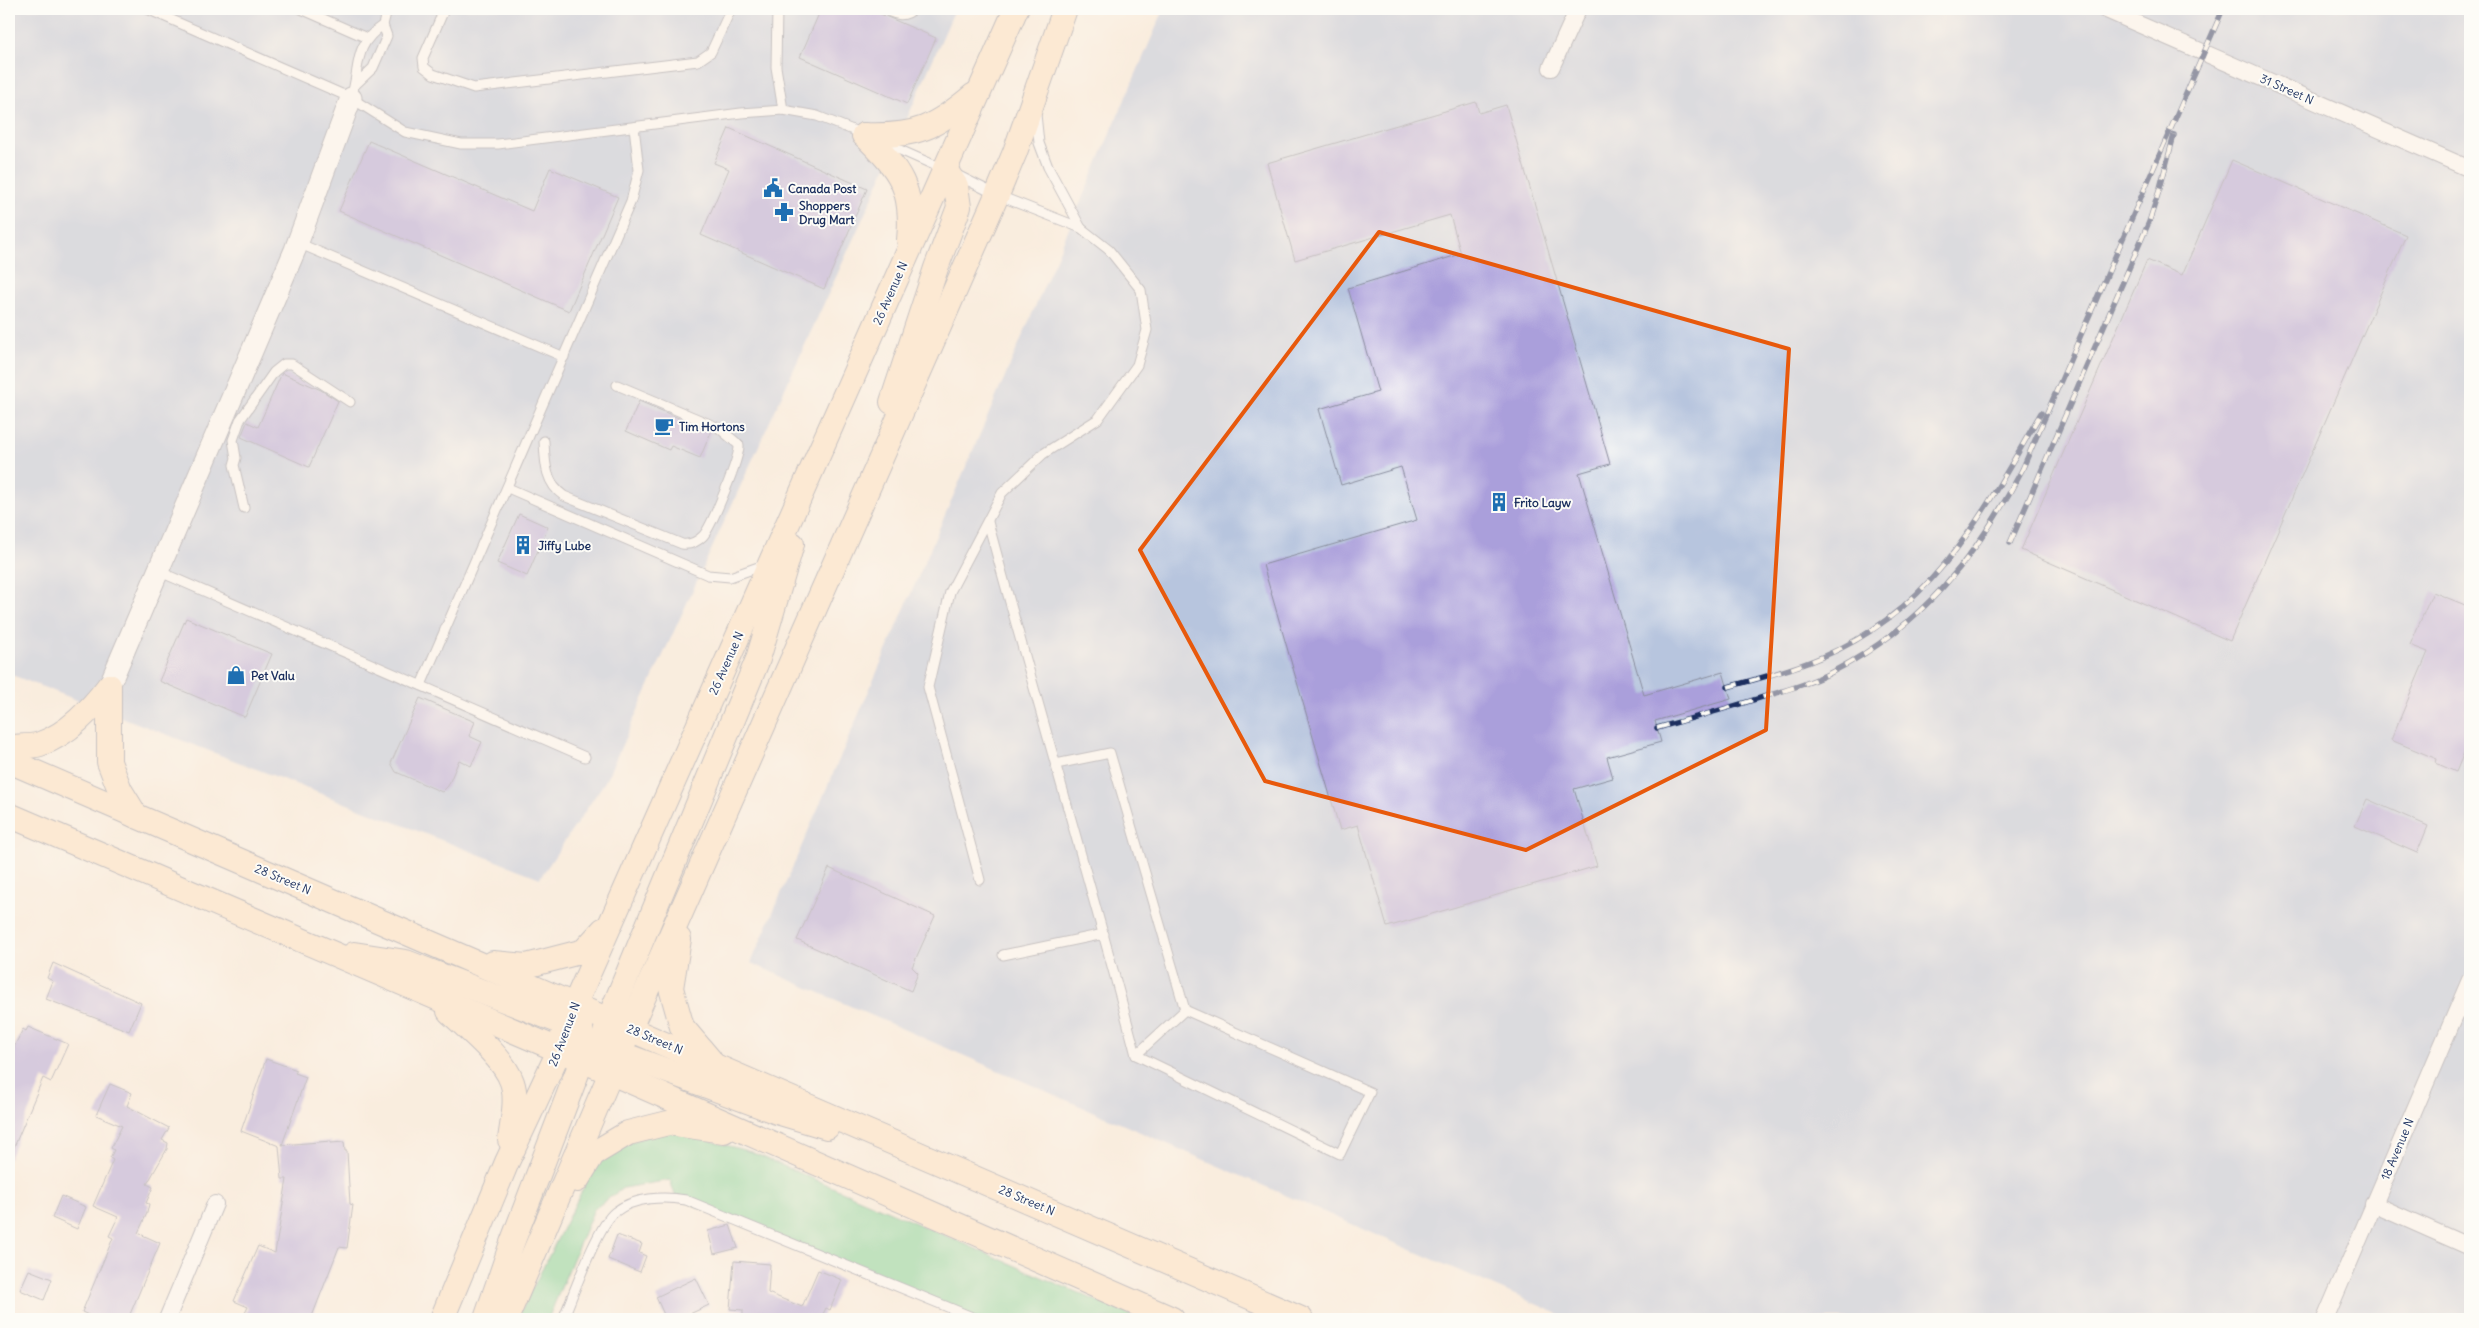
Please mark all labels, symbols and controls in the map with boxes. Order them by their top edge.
street label: 31 Street N [2258,70,2316,108]
public building icon: Canada Post [762,177,784,199]
place label: Canada Post [788,181,857,196]
place label: Shoppers Drug Mart [799,198,855,228]
pharmacy icon: Shoppers Drug Mart [773,201,795,223]
street label: 26 Avenue N [869,259,911,327]
cafe icon: Tim Hortons [653,415,675,437]
place label: Tim Hortons [679,419,745,434]
building icon: Frito Layw [1488,491,1510,513]
place label: Frito Layw [1514,495,1572,511]
building icon: Jiffy Lube [512,534,534,556]
place label: Jiffy Lube [538,538,591,554]
street label: 26 Avenue N [705,629,747,697]
shop icon: Pet Valu [225,664,247,686]
place label: Pet Valu [251,668,295,683]
street label: 28 Street N [253,860,313,898]
street label: 26 Avenue N [545,1000,583,1068]
street label: 28 Street N [625,1020,685,1058]
street label: 18 Avenue N [2377,1116,2417,1182]
street label: 28 Street N [997,1181,1057,1219]

